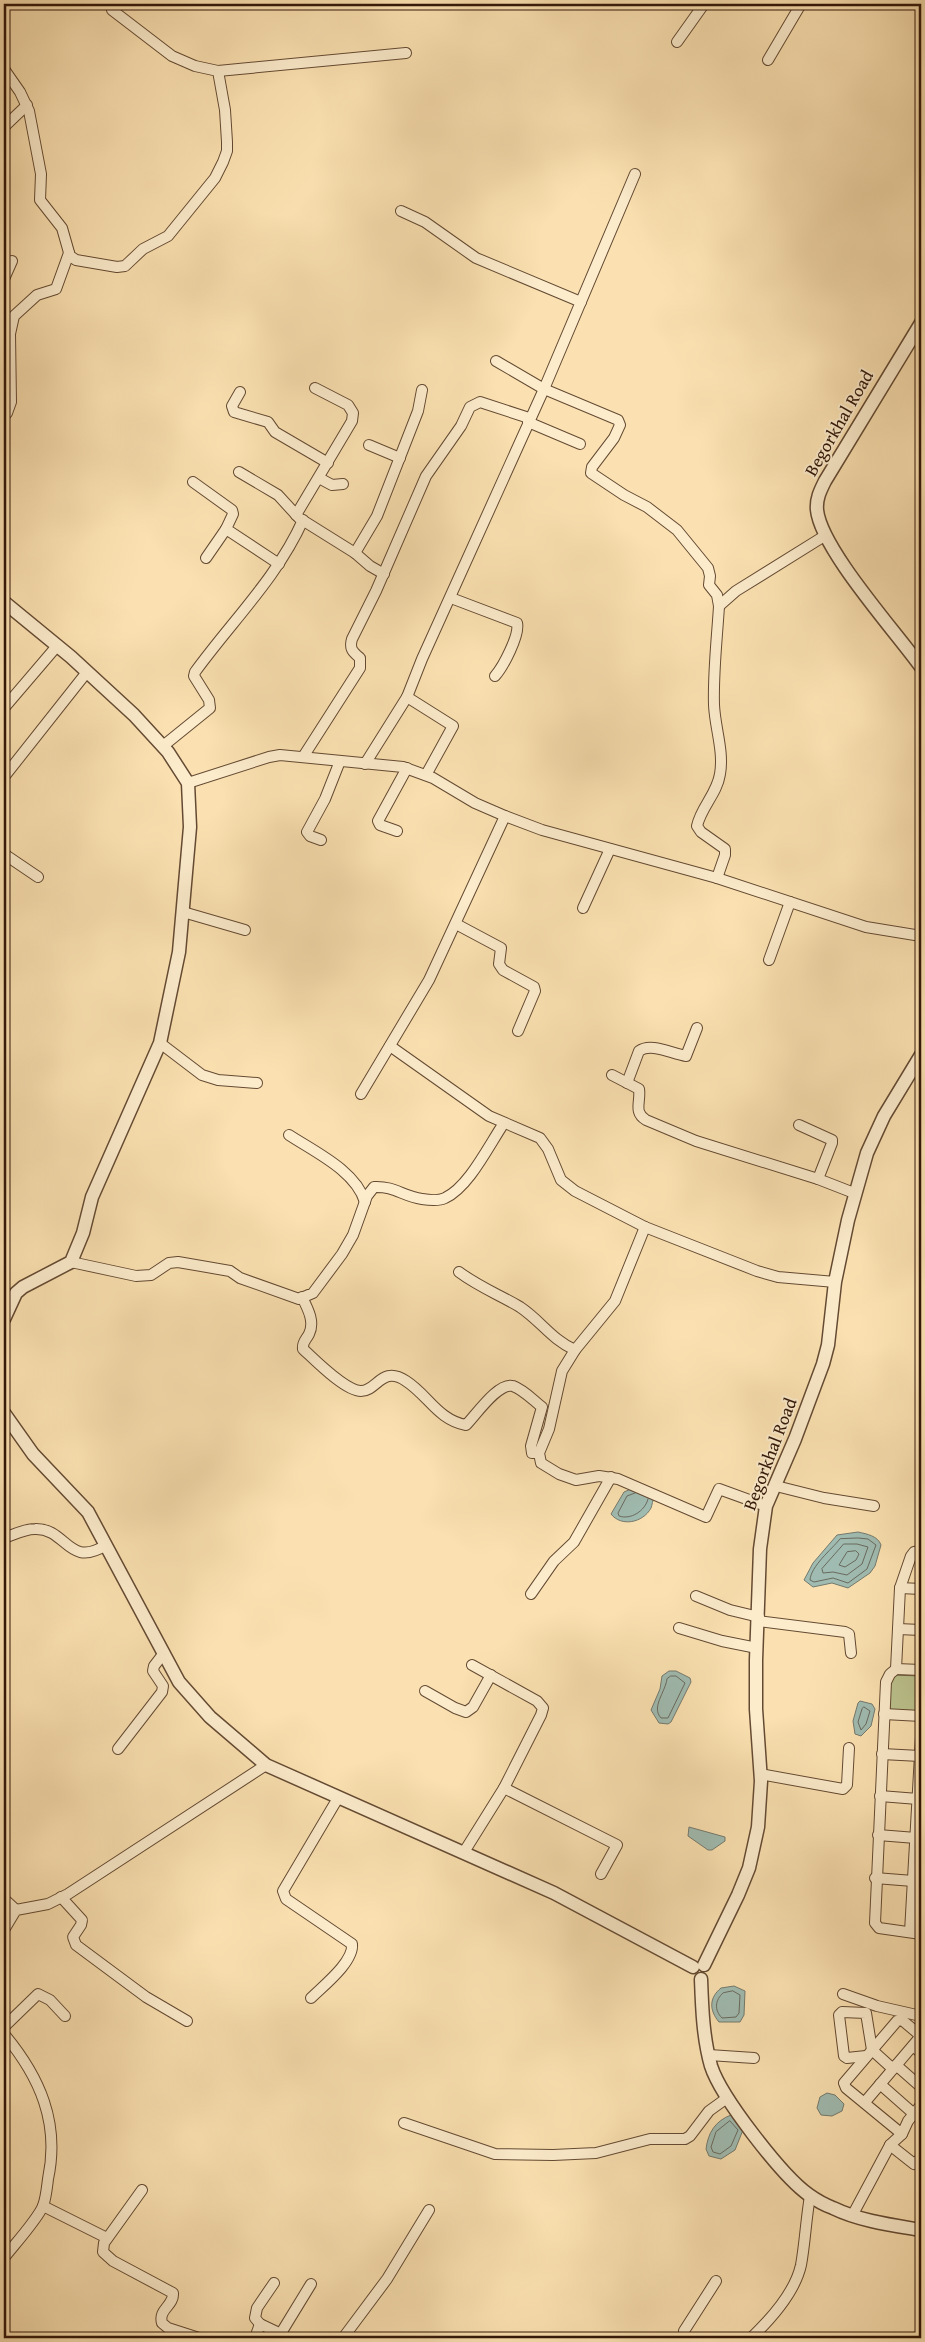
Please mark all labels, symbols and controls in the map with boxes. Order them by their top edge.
street label: Begorkhal Road [797,364,880,481]
street label: Begorkhal Road [736,1393,804,1514]

